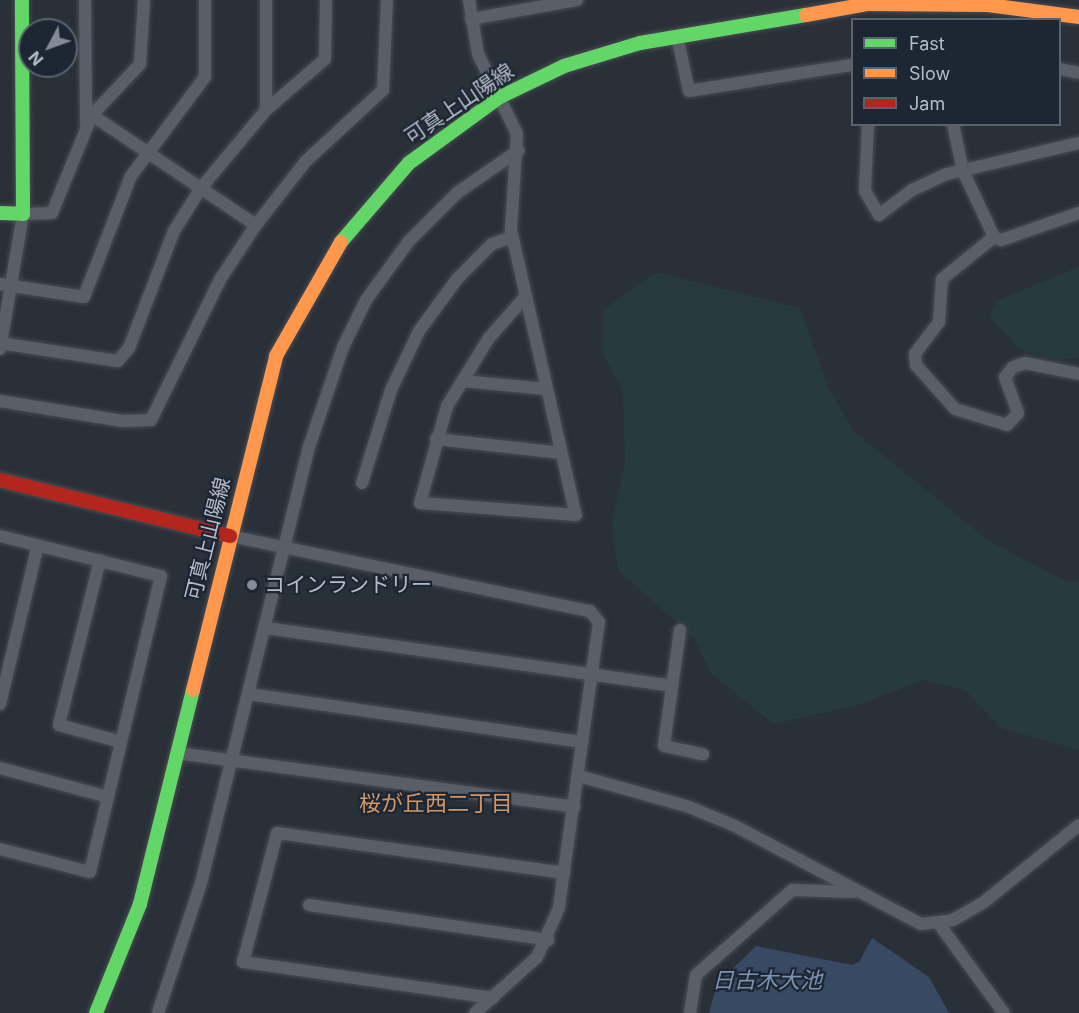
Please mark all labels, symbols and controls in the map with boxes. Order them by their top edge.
north arrow [18,18,78,78]
legend [851,18,1061,126]
text: Fast [909,33,945,54]
text: N [24,47,47,70]
street label: 可真上山陽線 [400,58,518,150]
text: Slow [909,63,950,84]
text: Jam [909,93,945,114]
street label: 可真上山陽線 [181,475,235,603]
place label: コインランドリー [264,572,432,598]
marker: コインランドリー [245,578,259,592]
district label: 桜が丘西二丁目 [359,791,513,817]
water label: 日古木大池 [712,968,822,994]

